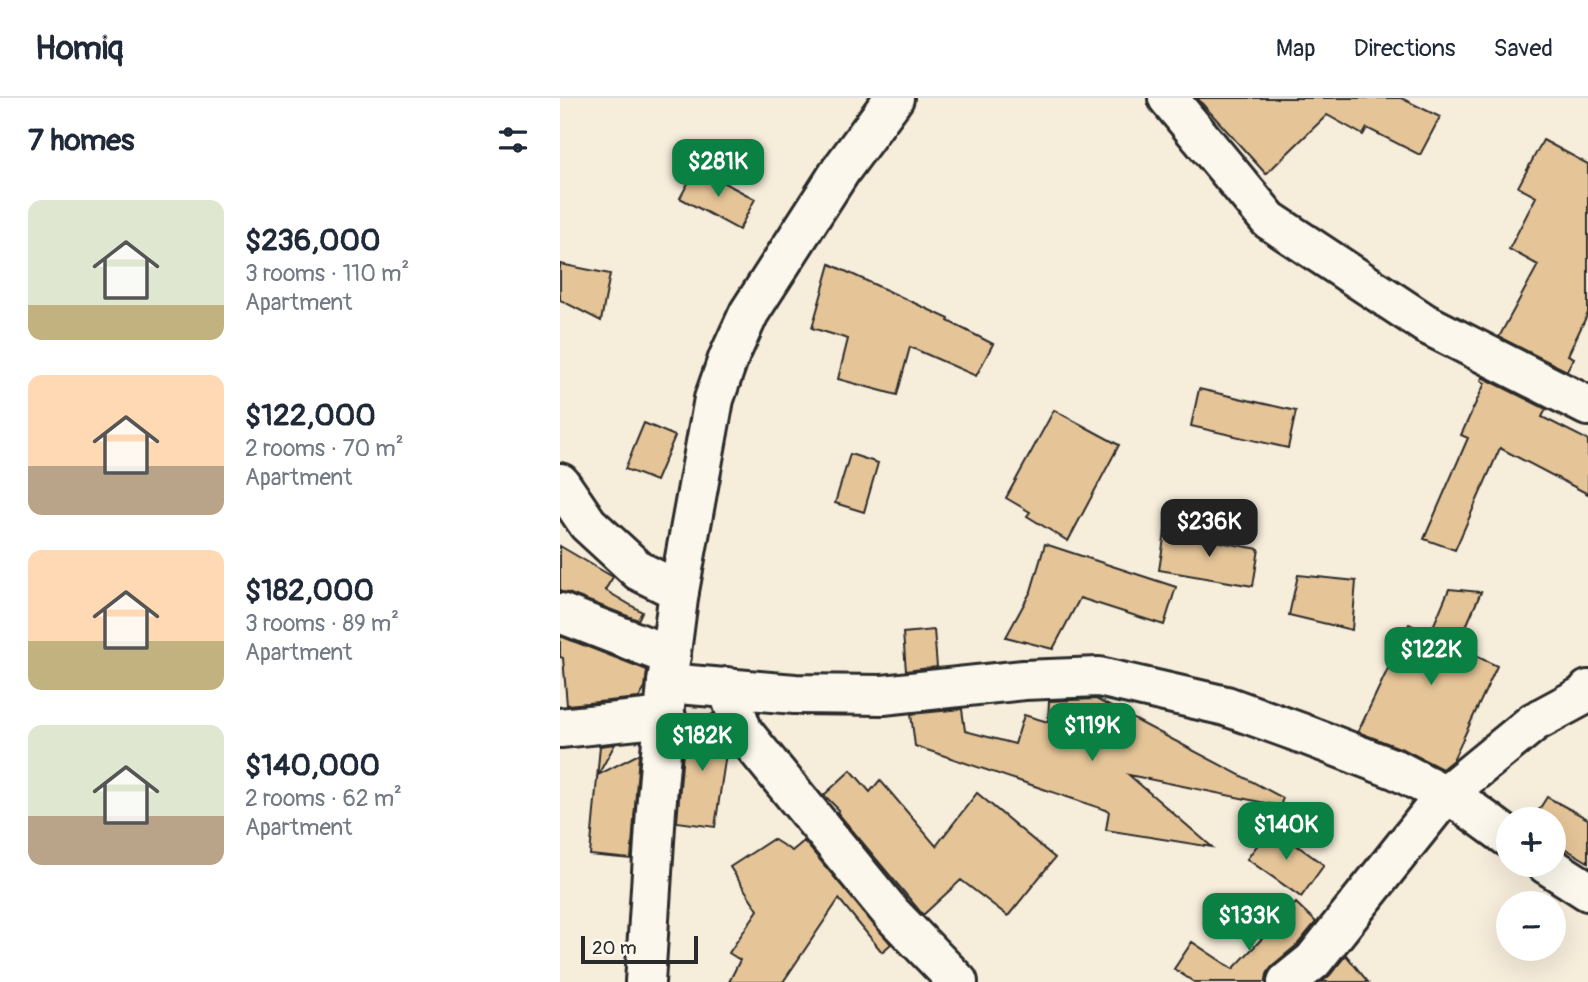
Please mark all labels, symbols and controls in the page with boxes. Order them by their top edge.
text: Homiq [35,28,123,69]
text: Map [1276,34,1316,63]
text: Directions [1354,34,1455,63]
text: Saved [1493,34,1553,63]
icon: filters [494,121,532,159]
text: 7 homes [28,122,135,159]
pin: $281K [669,140,767,199]
text: $281K [688,147,748,176]
text: $236,000 [245,222,380,259]
icon: home [84,228,168,312]
text: 3 rooms · 110 m² [245,259,409,288]
text: Apartment [245,288,352,317]
text: $122,000 [245,397,376,434]
icon: home [84,403,168,487]
text: 2 rooms · 70 m² [245,434,404,463]
text: Apartment [245,463,352,492]
pin: $236K [1160,500,1258,559]
text: $236K [1177,507,1241,536]
text: $182,000 [245,572,374,609]
icon: home [84,578,168,662]
text: 3 rooms · 89 m² [245,609,399,638]
pin: $122K [1382,628,1480,687]
text: $122K [1400,635,1462,664]
text: Apartment [245,638,352,667]
pin: $119K [1043,704,1141,763]
text: $119K [1064,711,1120,740]
pin: $182K [653,714,751,773]
text: $182K [672,721,732,750]
text: $140,000 [245,747,380,784]
icon: home [84,753,168,837]
text: 2 rooms · 62 m² [245,784,402,813]
pin: $140K [1237,802,1335,862]
map controls [1496,807,1566,961]
button: + [1496,807,1566,877]
text: $140K [1254,810,1318,839]
text: Apartment [245,813,352,842]
button: − [1496,891,1566,961]
pin: $133K [1200,894,1298,953]
text: $133K [1219,901,1280,930]
scale bar [581,933,698,965]
text: 20 m [592,936,637,960]

